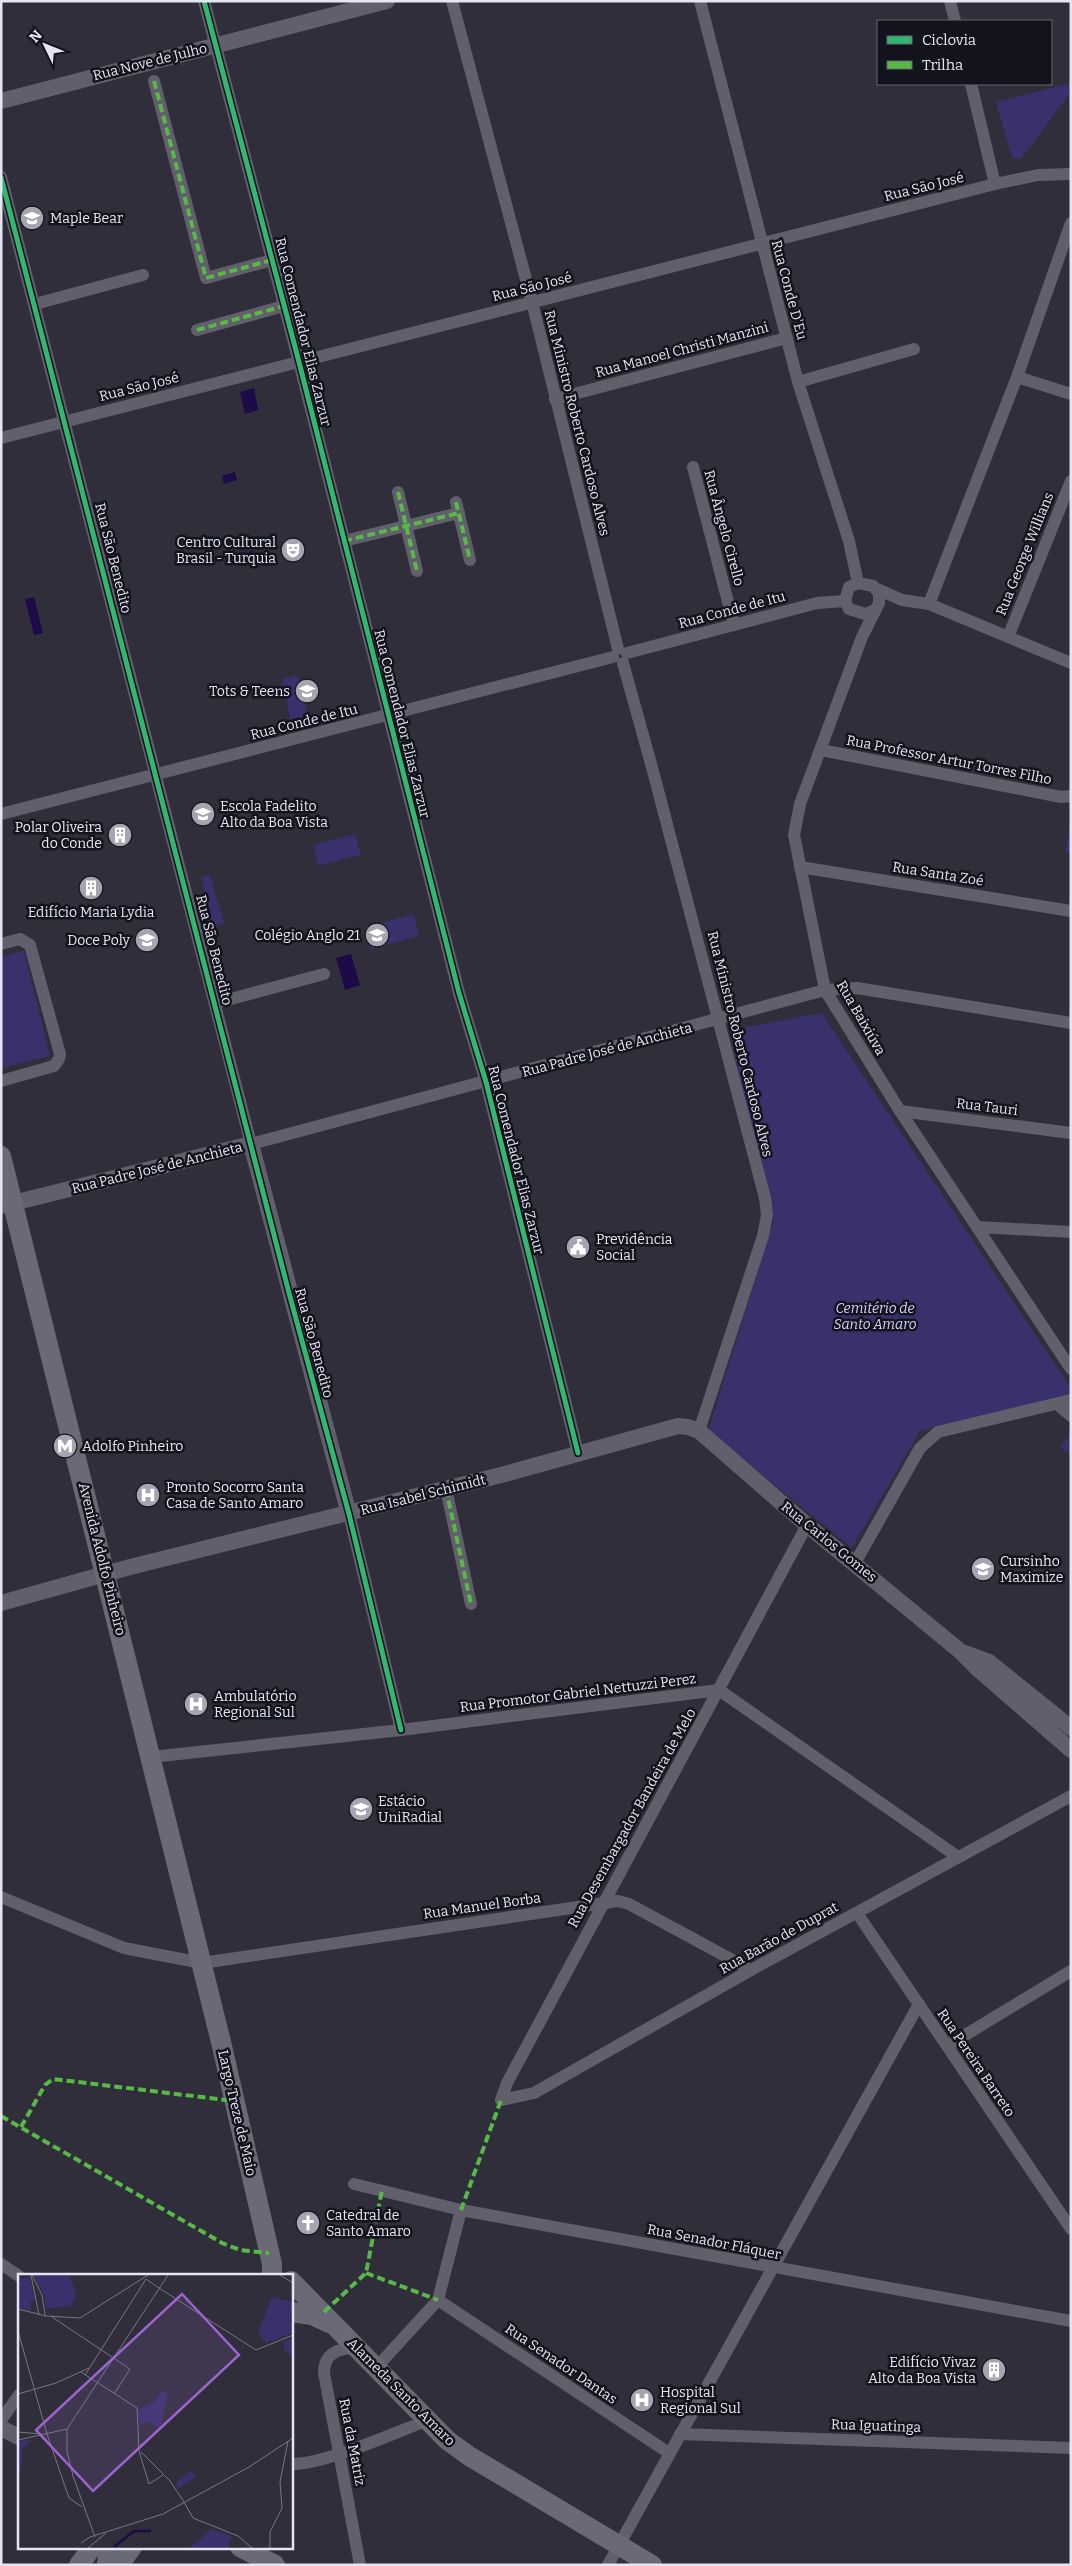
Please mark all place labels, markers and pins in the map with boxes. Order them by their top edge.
school or university icon: Maple Bear [19,205,45,231]
place label: Maple Bear [50,210,123,227]
place label: Centro Cultural Brasil - Turquia [176,534,276,567]
theatre icon: Centro Cultural Brasil - Turquia [280,537,306,563]
school or university icon: Tots & Teens [294,678,320,704]
place label: Tots & Teens [209,683,290,700]
place label: Escola Fadelito Alto da Boa Vista [220,798,328,831]
school or university icon: Escola Fadelito Alto da Boa Vista [190,801,216,827]
place label: Polar Oliveira do Conde [15,819,102,852]
building icon: Polar Oliveira do Conde [107,822,133,848]
building icon: Edifício Maria Lydia [78,875,104,901]
place label: Edifício Maria Lydia [28,904,155,921]
school or university icon: Colégio Anglo 21 [364,922,390,948]
school or university icon: Doce Poly [134,927,160,953]
place label: Colégio Anglo 21 [255,927,360,944]
place label: Doce Poly [67,932,131,949]
place label: Previdência Social [596,1231,673,1264]
public building icon: Previdência Social [565,1234,591,1260]
metro station icon: Adolfo Pinheiro [52,1433,78,1459]
place label: Adolfo Pinheiro [82,1438,183,1455]
place label: Pronto Socorro Santa Casa de Santo Amaro [166,1479,304,1512]
hospital icon: Pronto Socorro Santa Casa de Santo Amaro [135,1482,161,1508]
place label: Cursinho Maximize [1000,1553,1064,1586]
school or university icon: Cursinho Maximize [970,1556,996,1582]
place label: Ambulatório Regional Sul [214,1688,296,1721]
hospital icon: Ambulatório Regional Sul [183,1691,209,1717]
place label: Estácio UniRadial [378,1793,442,1826]
school or university icon: Estácio UniRadial [348,1796,374,1822]
place label: Catedral de Santo Amaro [326,2207,411,2240]
church icon: Catedral de Santo Amaro [295,2210,321,2236]
place label: Edifício Vivaz Alto da Boa Vista [868,2354,976,2387]
building icon: Edifício Vivaz Alto da Boa Vista [981,2357,1007,2383]
place label: Hospital Regional Sul [660,2384,741,2417]
hospital icon: Hospital Regional Sul [629,2387,655,2413]

